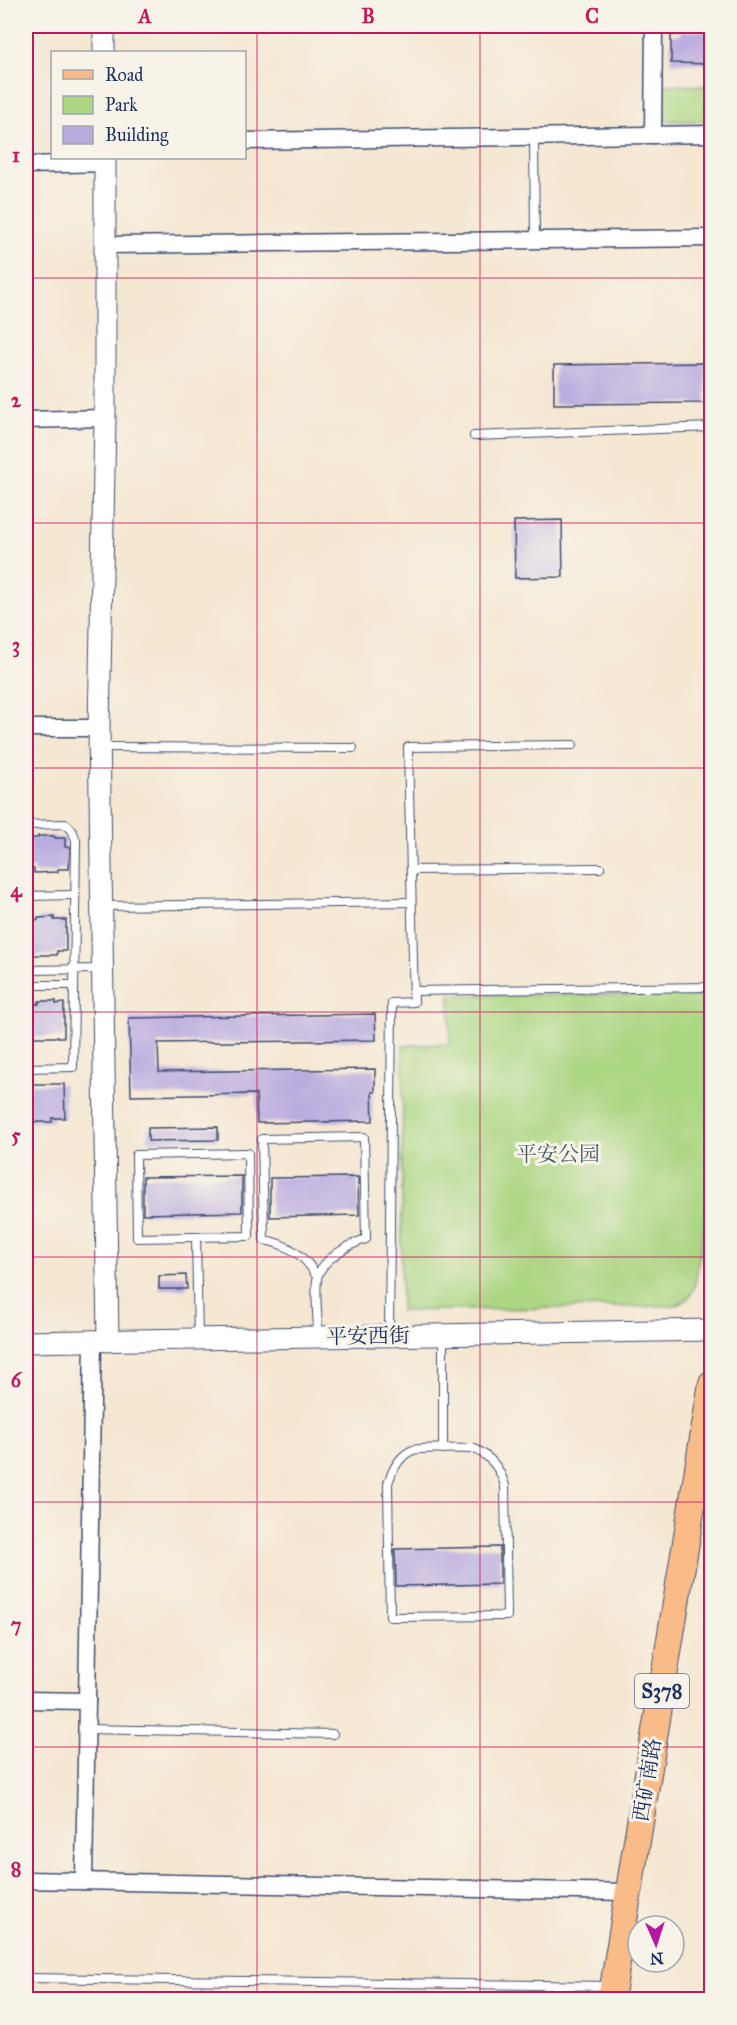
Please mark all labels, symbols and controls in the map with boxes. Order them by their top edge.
text: A [136,4,152,28]
text: B [361,4,375,28]
text: C [585,4,599,28]
legend [51,51,246,159]
text: Road [105,64,143,86]
text: Park [105,94,138,116]
text: Building [105,124,169,147]
text: 1 [12,143,20,167]
text: 2 [11,388,22,412]
text: 3 [12,633,20,658]
text: 4 [10,878,22,903]
text: 5 [11,1123,21,1147]
park label: 平安公园 [516,1141,600,1167]
street label: 平安西街 [326,1322,410,1350]
text: 6 [11,1368,23,1392]
text: 7 [11,1613,22,1637]
road number: S378 [635,1674,689,1708]
street label: 西矿南路 [628,1736,666,1824]
text: 8 [11,1857,21,1881]
north arrow [626,1914,686,1974]
text: N [649,1949,664,1968]

